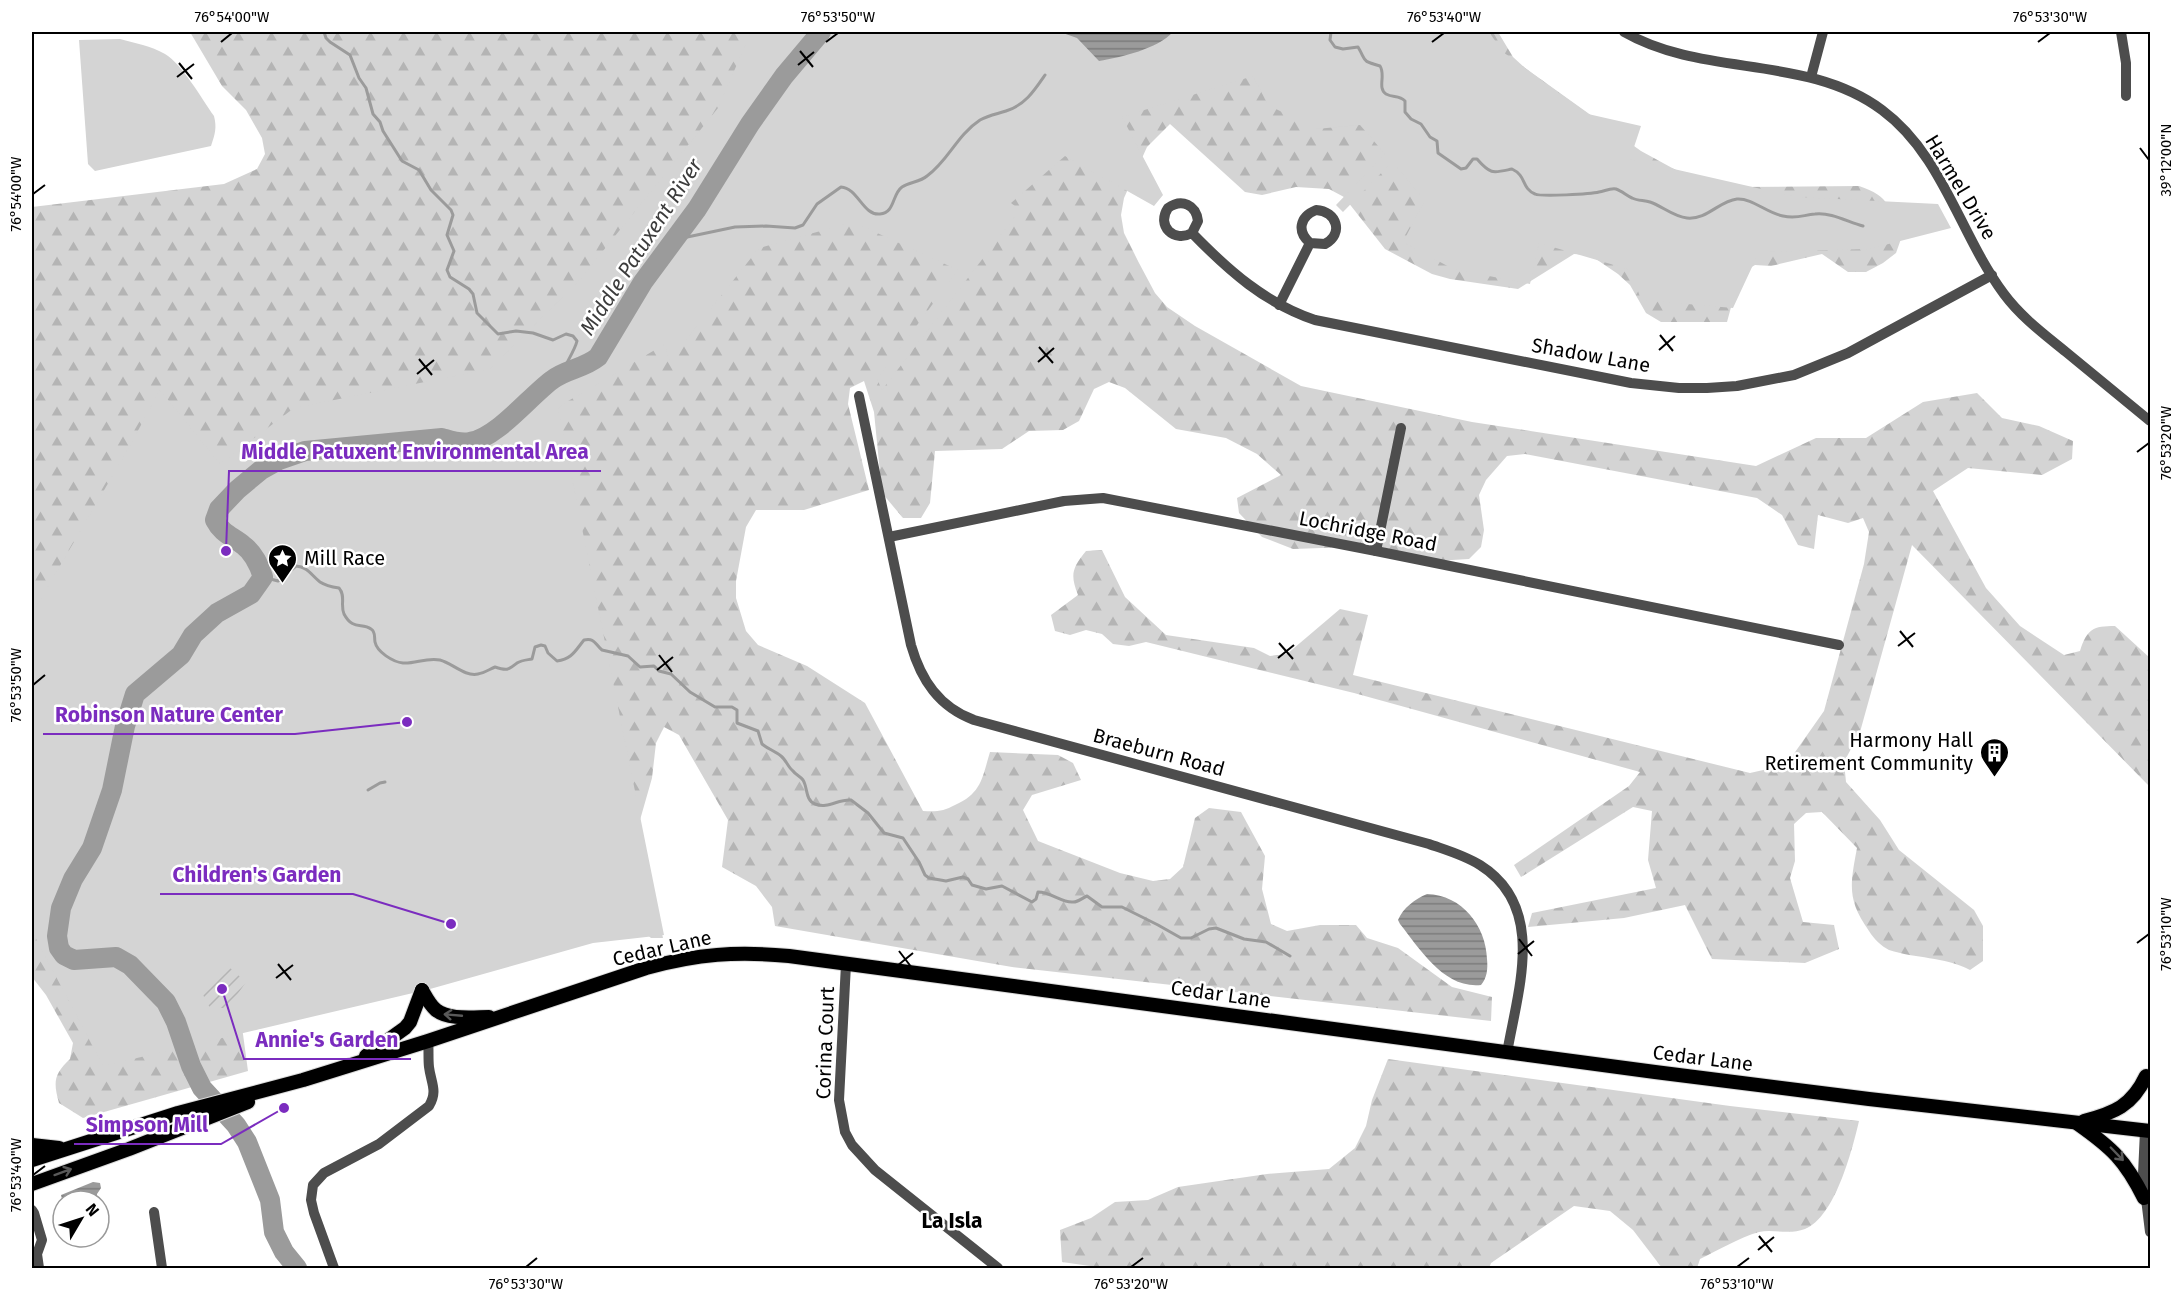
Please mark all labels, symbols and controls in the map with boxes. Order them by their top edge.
text: 76°54'00"W [195,8,270,26]
text: 76°53'50"W [801,8,876,26]
text: 76°53'40"W [1407,8,1482,26]
text: 76°53'30"W [2013,8,2088,26]
text: 39°12'00"N [2157,124,2175,196]
street label: Harmel Drive [1920,130,2002,244]
water label: Middle Patuxent River [574,153,708,340]
text: 76°54'00"W [7,156,25,231]
street label: Shadow Lane [1530,333,1652,377]
text: 76°53'20"W [2157,405,2175,480]
callout: Middle Patuxent Environmental Area [229,432,601,471]
text: Middle Patuxent Environmental Area [241,439,589,465]
street label: Lochridge Road [1297,506,1439,556]
place icon: Mill Race [267,542,299,584]
place label: Mill Race [304,546,385,570]
text: 76°53'50"W [7,647,25,722]
callout: Robinson Nature Center [43,695,295,734]
text: Robinson Nature Center [55,702,284,728]
street label: Braeburn Road [1091,723,1227,781]
place label: Harmony Hall Retirement Community [1764,728,1973,775]
building icon: Harmony Hall Retirement Community [1978,736,2010,778]
callout: Children's Garden [160,855,353,894]
text: Children's Garden [173,862,342,888]
text: 76°53'10"W [2157,897,2175,971]
street label: Cedar Lane [610,925,714,971]
street label: Cedar Lane [1169,975,1273,1013]
street label: Corina Court [811,985,839,1100]
one-way arrow [444,1009,464,1020]
callout: Annie's Garden [244,1020,411,1059]
text: Annie's Garden [255,1027,399,1053]
street label: Cedar Lane [1651,1040,1755,1076]
callout: Simpson Mill [74,1105,221,1144]
text: Simpson Mill [86,1112,209,1138]
text: 76°53'40"W [7,1137,25,1212]
one-way arrow [2109,1147,2124,1162]
one-way arrow [53,1166,72,1177]
north arrow [51,1189,111,1249]
text: N [82,1200,103,1220]
district label: La Isla [922,1208,982,1234]
text: 76°53'30"W [489,1275,564,1293]
text: 76°53'20"W [1094,1275,1169,1293]
text: 76°53'10"W [1700,1275,1774,1293]

